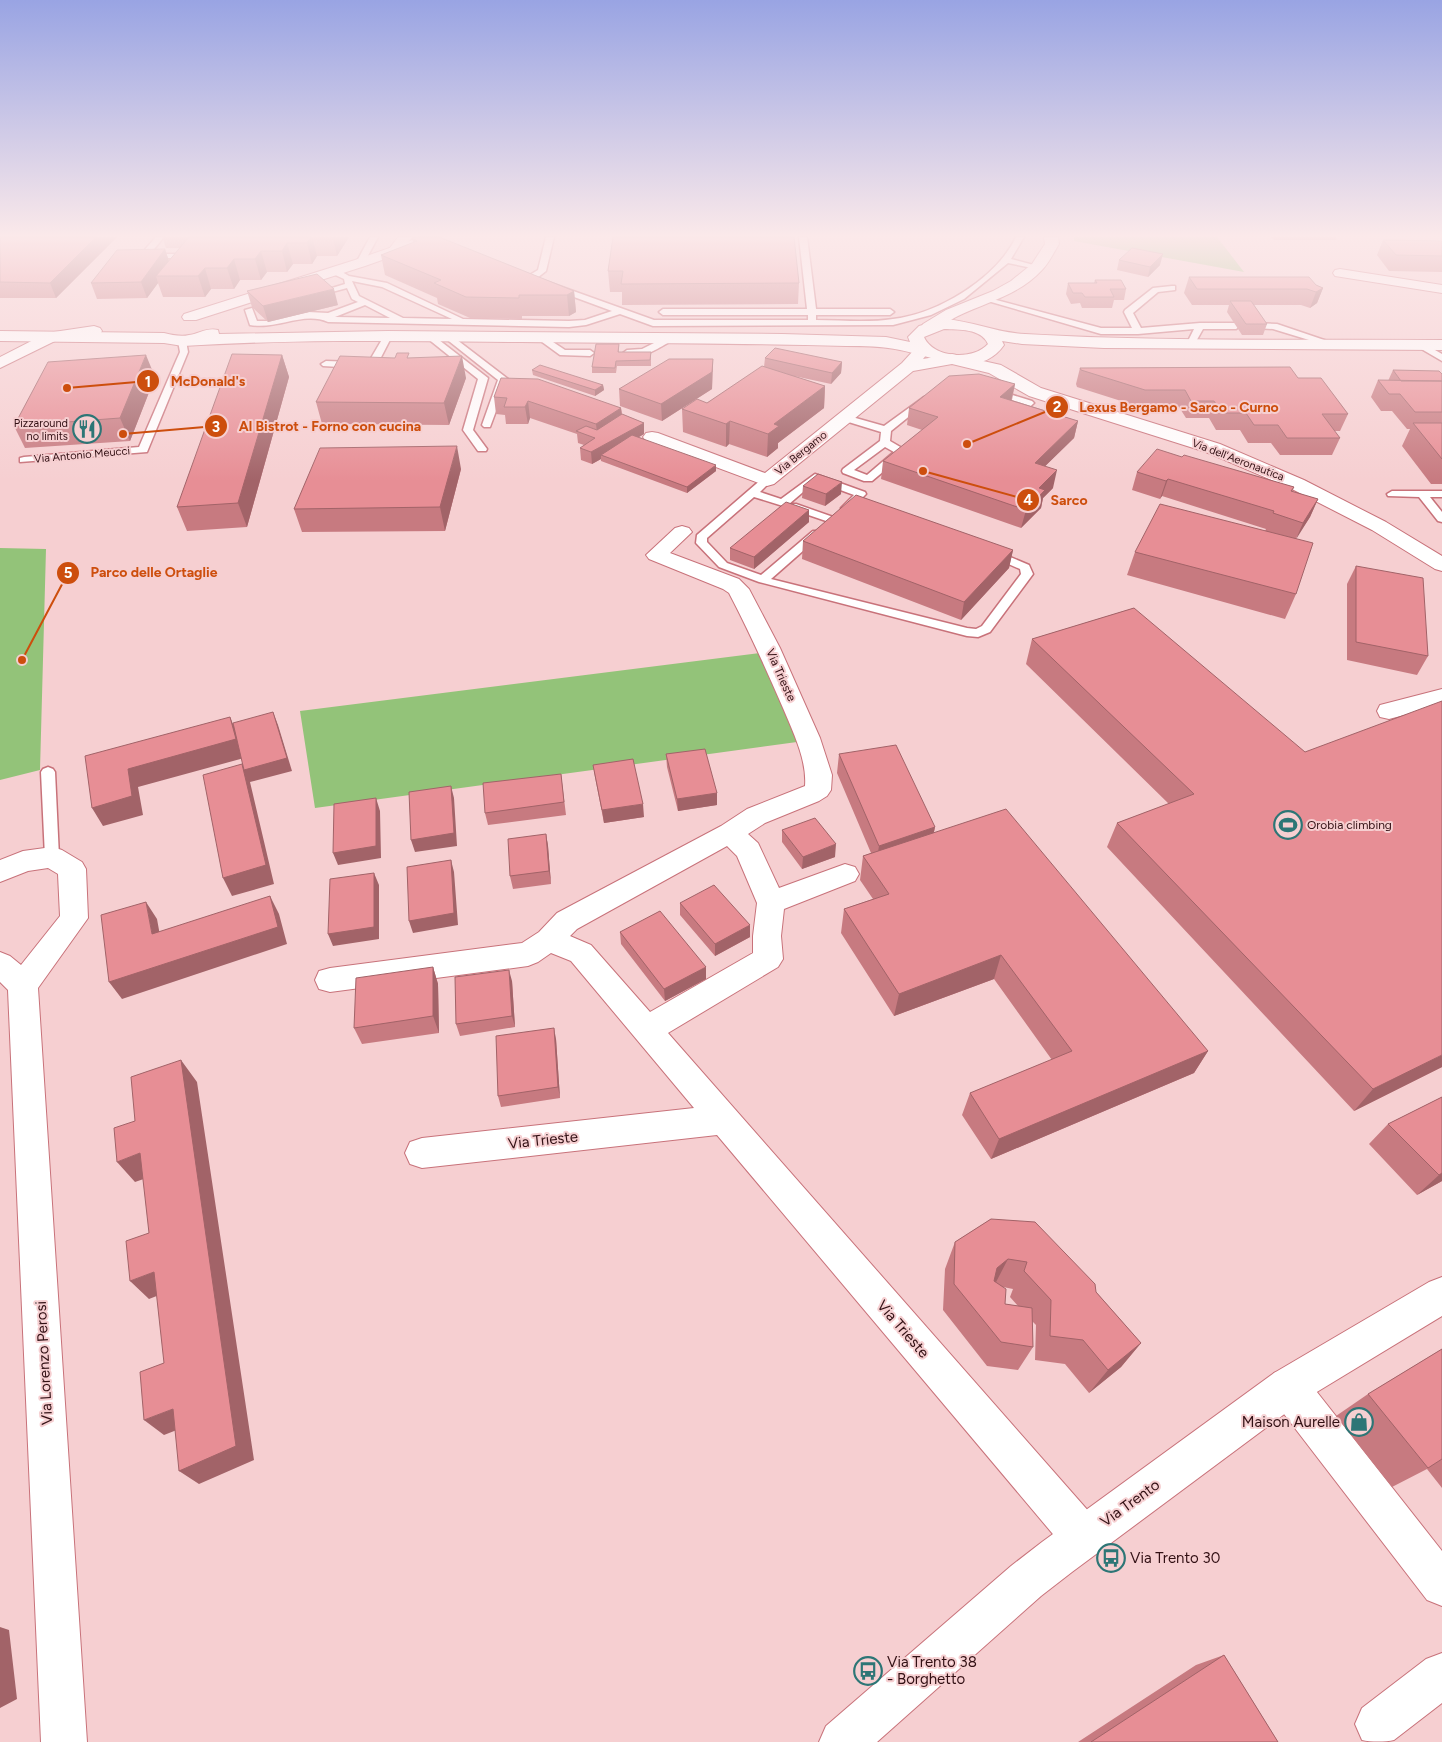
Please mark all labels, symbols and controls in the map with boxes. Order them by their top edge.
callout: McDonald's [135,367,255,396]
text: 1 [145,373,151,391]
text: McDonald's [171,373,246,390]
callout: Lexus Bergamo - Sarco - Curno [1044,392,1289,421]
text: 2 [1053,398,1062,416]
text: Lexus Bergamo - Sarco - Curno [1079,399,1279,416]
callout: Al Bistrot - Forno con cucina [204,412,431,441]
restaurant icon: Pizzaround no limits [72,414,102,444]
place label: Pizzaround no limits [14,417,68,443]
text: 3 [212,418,220,436]
text: Al Bistrot - Forno con cucina [239,418,421,435]
street label: Via Bergamo [773,428,829,478]
street label: Via dell'Aeronautica [1190,436,1286,484]
street label: Via Antonio Meucci [33,444,131,466]
callout: Sarco [1016,485,1098,514]
text: 4 [1023,491,1033,509]
text: Sarco [1050,492,1088,509]
callout: Parco delle Ortaglie [56,558,228,587]
text: 5 [64,564,73,582]
text: Parco delle Ortaglie [91,564,218,581]
street label: Via Trieste [763,646,799,704]
sports icon: Orobia climbing [1273,810,1303,840]
place label: Orobia climbing [1307,818,1392,832]
street label: Via Trieste [507,1127,579,1153]
street label: Via Trieste [873,1297,933,1361]
street label: Via Lorenzo Perosi [32,1301,56,1425]
shop icon: Maison Aurelle [1344,1407,1374,1437]
place label: Maison Aurelle [1242,1413,1340,1431]
street label: Via Trento [1097,1475,1163,1530]
bus stop icon: Via Trento 30 [1096,1543,1126,1573]
place label: Via Trento 30 [1130,1549,1220,1567]
place label: Via Trento 38 - Borghetto [887,1653,977,1688]
bus stop icon: Via Trento 38 - Borghetto [853,1656,883,1686]

